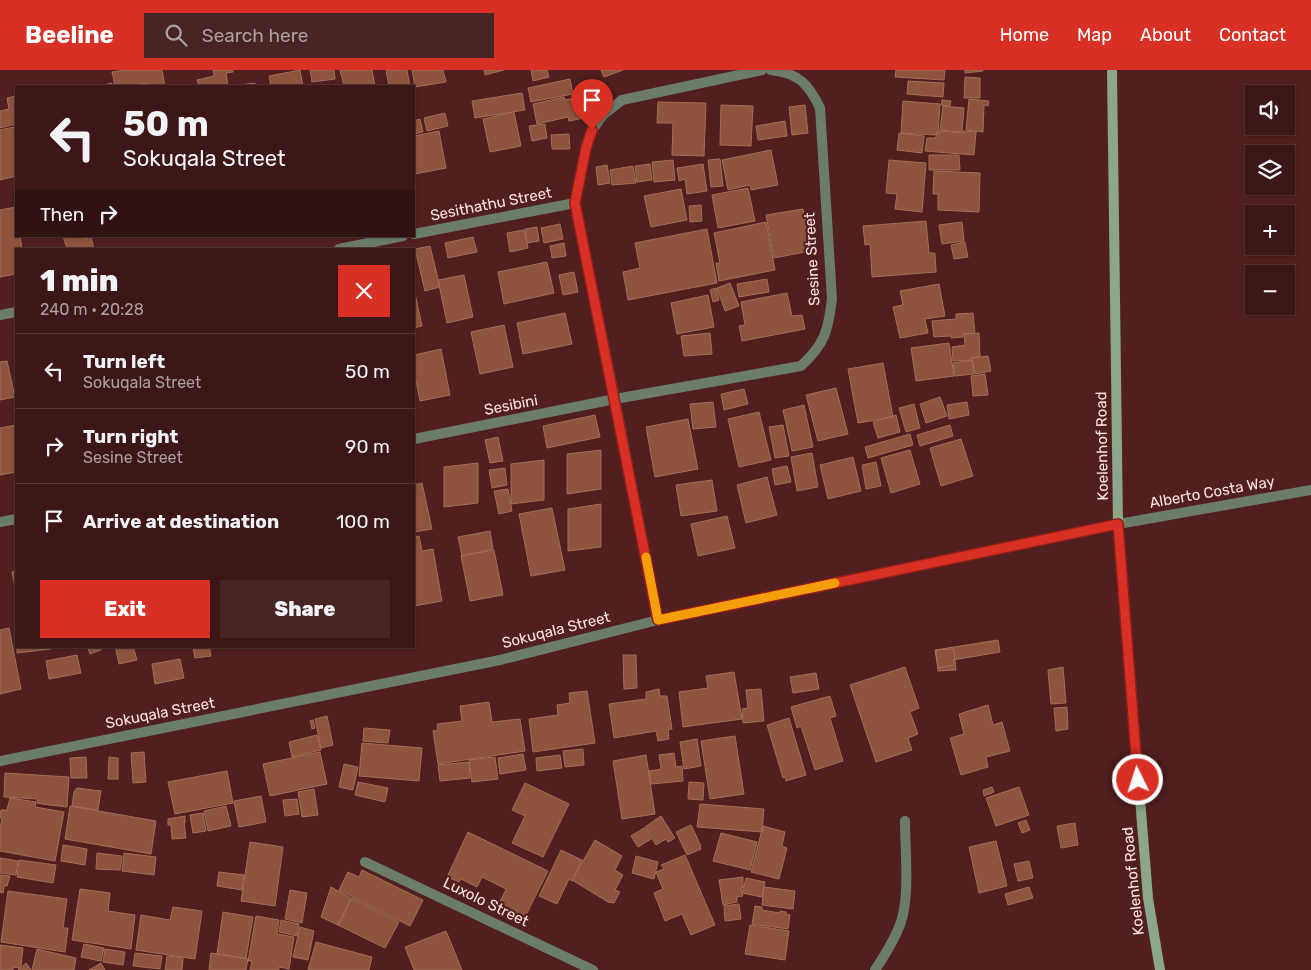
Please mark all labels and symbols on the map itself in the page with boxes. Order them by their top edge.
pin [571,79,613,130]
street label: Sesithathu Street [429,183,553,225]
street label: Sesine Street [801,212,823,306]
street label: Sesibini [483,391,539,419]
street label: Koelenhof Road [1092,391,1112,501]
street label: Alberto Costa Way [1148,472,1276,512]
street label: Sokuqala Street [500,608,612,652]
street label: Sokuqala Street [104,694,216,732]
position arrow [1111,753,1163,805]
street label: Koelenhof Road [1118,826,1148,936]
street label: Luxolo Street [440,874,532,931]

